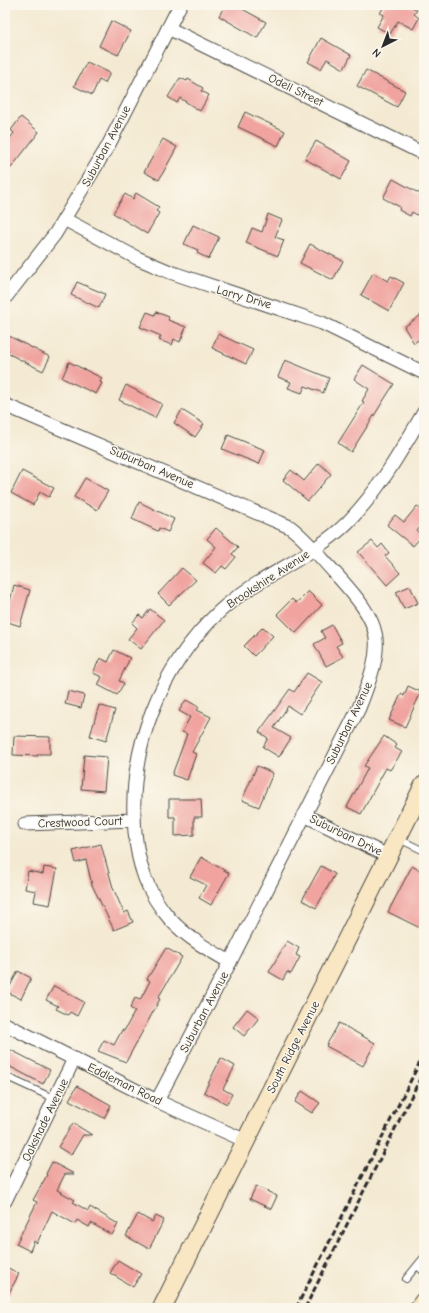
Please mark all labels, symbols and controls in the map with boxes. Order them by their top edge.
north arrow [363,26,403,66]
text: N [370,46,384,60]
street label: Odell Street [266,71,326,110]
street label: Suburban Avenue [79,103,133,189]
street label: Larry Drive [215,282,273,312]
street label: Suburban Avenue [108,443,196,491]
street label: Brookshire Avenue [224,547,312,611]
street label: Suburban Avenue [323,680,375,766]
street label: Suburban Drive [307,811,385,859]
street label: Crestwood Court [38,814,123,830]
street label: Suburban Avenue [177,969,231,1055]
street label: South Ridge Avenue [264,998,322,1096]
street label: Eddleman Road [85,1060,165,1108]
street label: Oakshade Avenue [19,1076,71,1164]

